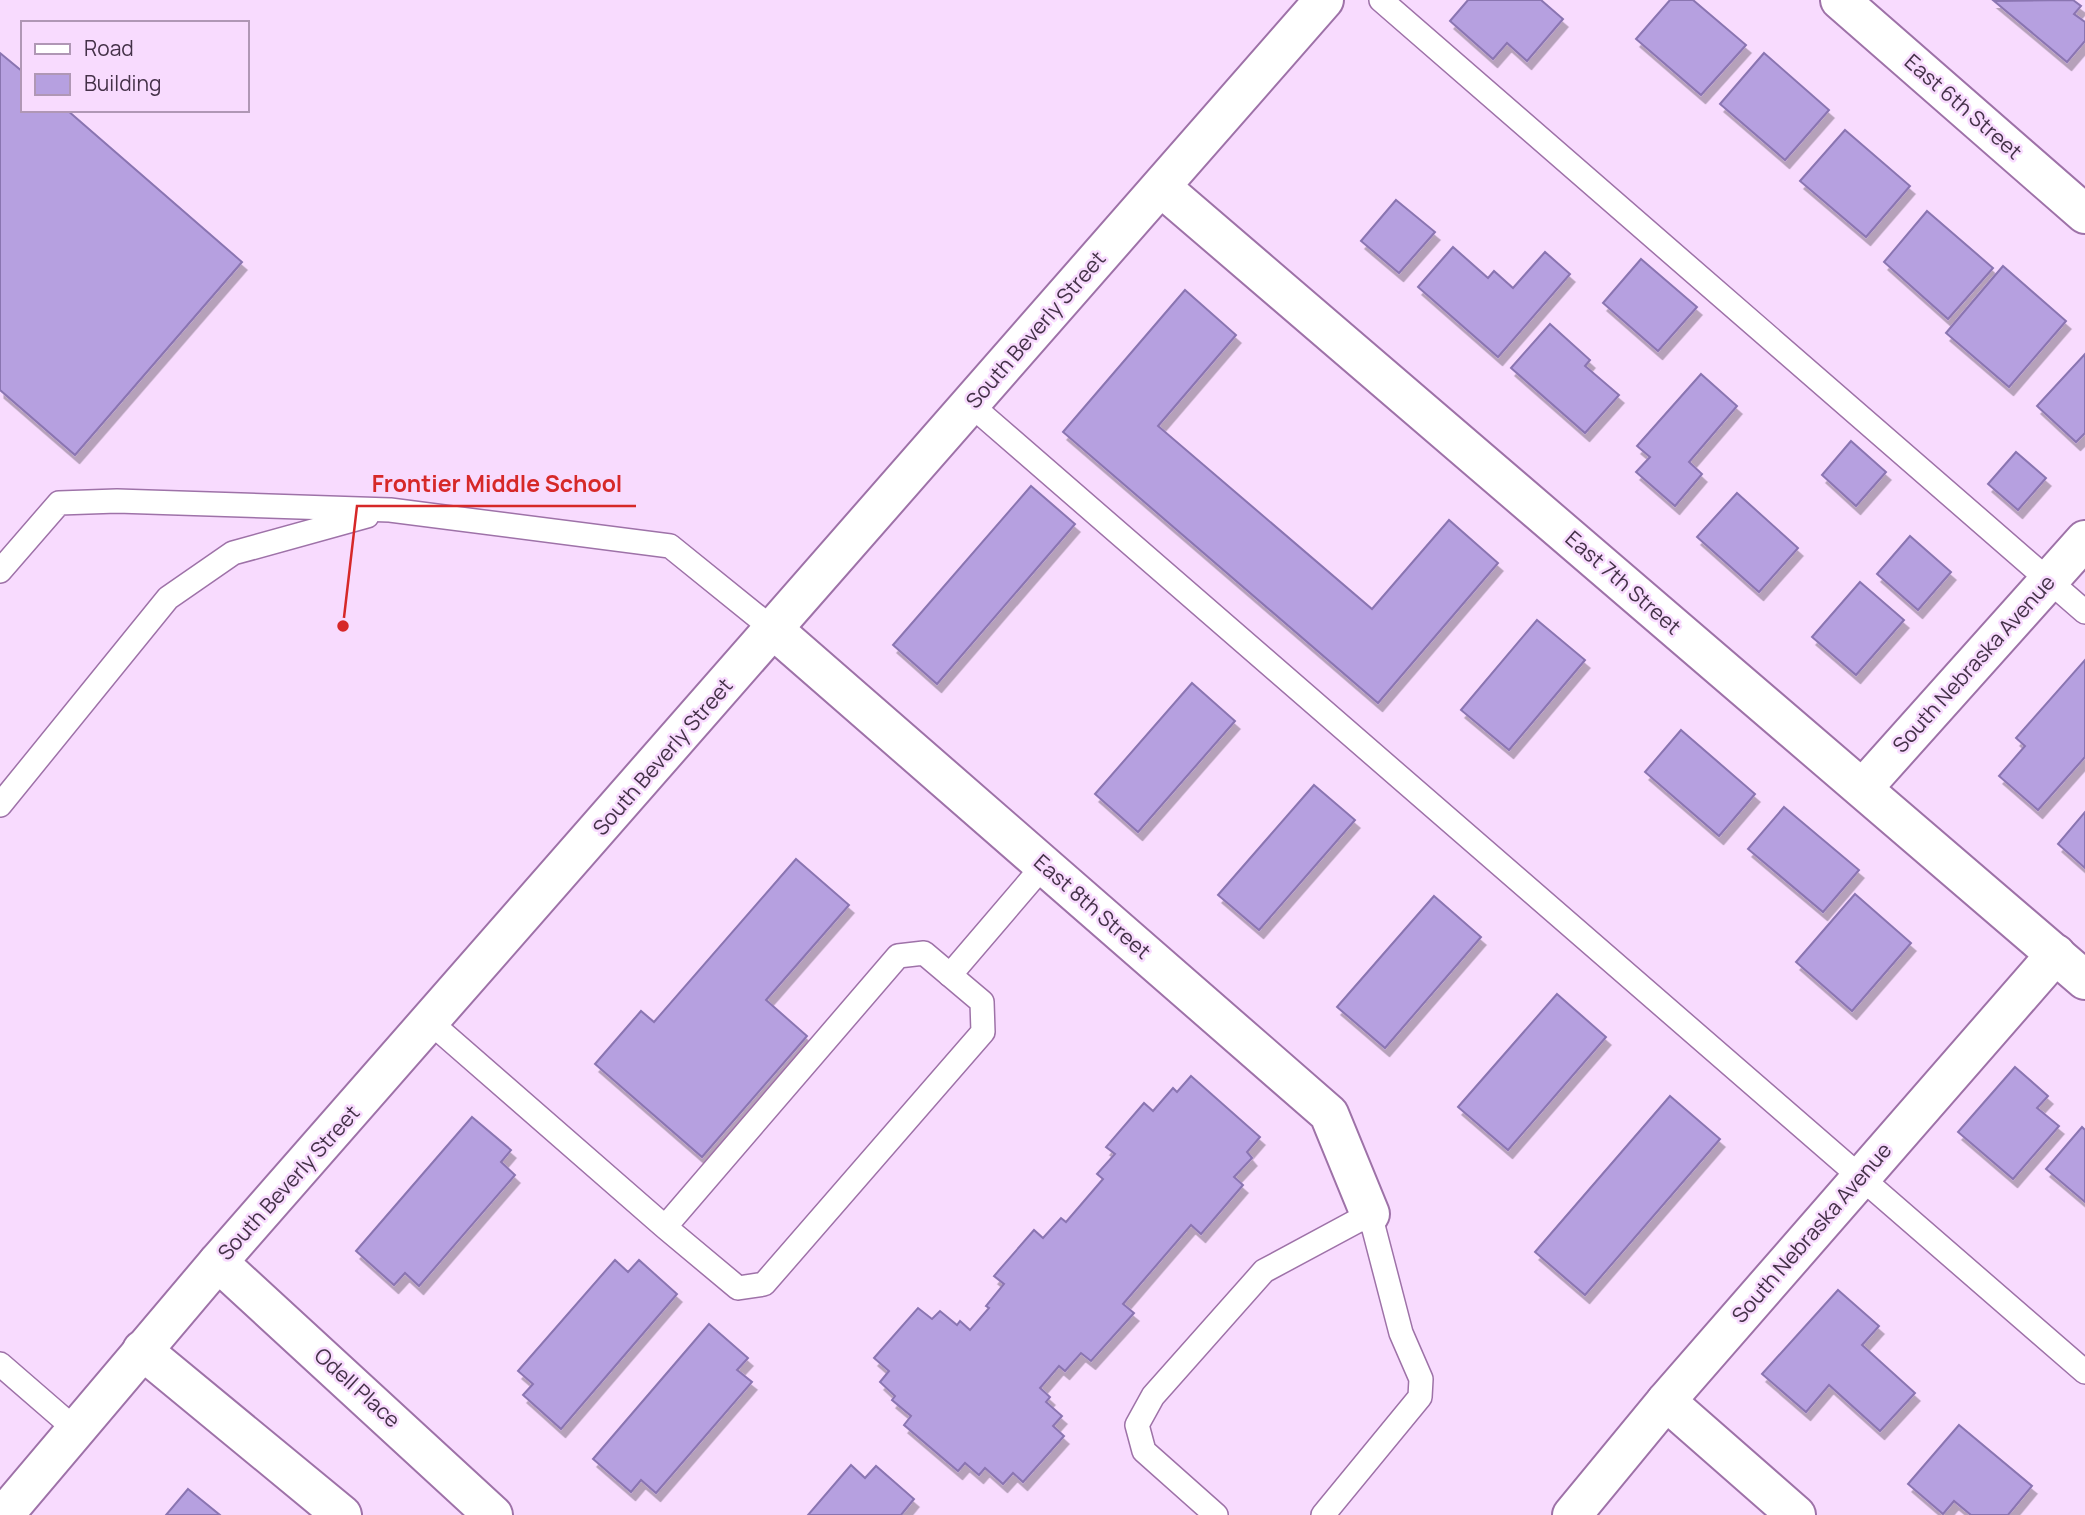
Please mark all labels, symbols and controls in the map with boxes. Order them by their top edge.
legend [21,21,248,112]
text: Road [84,34,134,62]
street label: East 6th Street [1899,47,2028,165]
text: Building [84,69,161,97]
street label: South Beverly Street [959,245,1111,414]
callout: Frontier Middle School [357,462,636,506]
text: Frontier Middle School [372,467,622,499]
street label: East 7th Street [1560,524,1687,640]
street label: South Nebraska Avenue [1886,568,2061,758]
street label: South Beverly Street [586,672,738,841]
street label: East 8th Street [1028,848,1157,965]
street label: South Beverly Street [211,1099,365,1266]
street label: South Nebraska Avenue [1725,1136,1897,1328]
street label: Odell Place [309,1341,407,1433]

